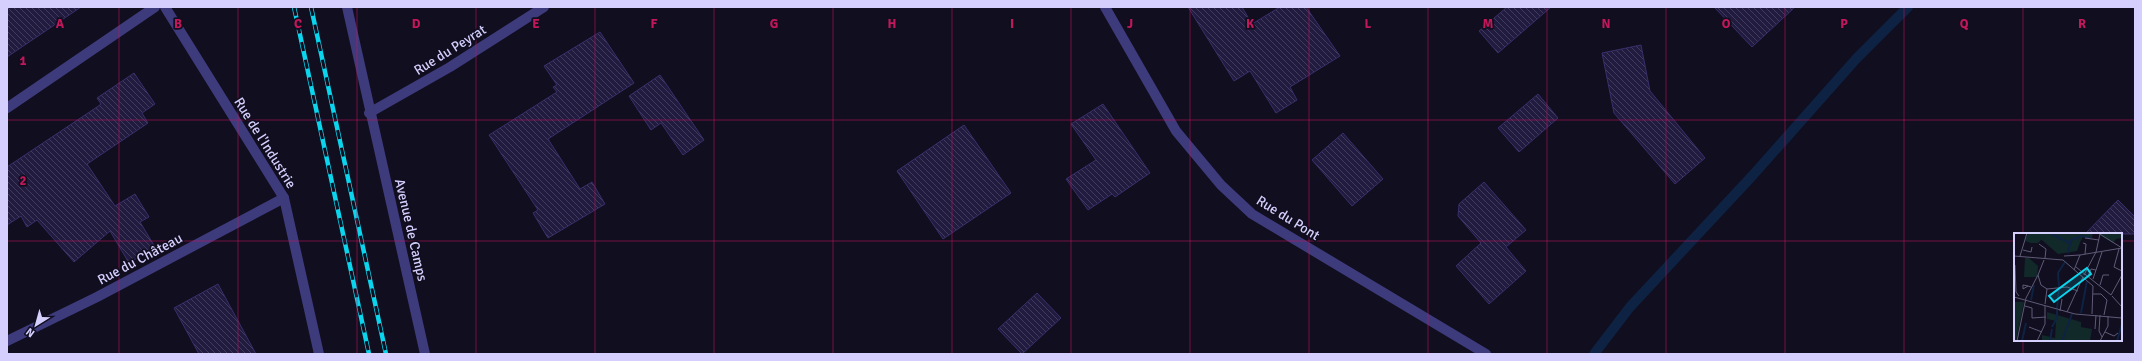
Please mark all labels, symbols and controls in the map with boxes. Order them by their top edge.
text: A [56,16,65,32]
text: B [174,16,182,32]
text: C [294,16,302,32]
text: D [412,16,421,32]
text: E [532,16,540,32]
text: F [651,16,658,32]
text: G [770,16,778,32]
text: H [888,16,896,32]
text: I [1010,16,1014,32]
text: J [1127,16,1133,32]
text: K [1246,16,1254,32]
text: L [1365,16,1372,32]
text: M [1483,16,1494,32]
text: N [1601,16,1611,32]
text: O [1722,16,1731,32]
text: P [1840,16,1848,32]
text: Q [1960,16,1969,32]
text: R [2078,16,2086,32]
street label: Rue du Peyrat [411,21,489,79]
text: 1 [19,53,27,69]
street label: Rue de l'Industrie [230,94,300,192]
text: 2 [19,173,27,189]
street label: Avenue de Camps [391,177,431,283]
street label: Rue du Pont [1253,192,1323,244]
street label: Rue du Château [95,230,185,288]
inset map [2014,233,2122,341]
north arrow [16,305,56,345]
text: N [23,325,37,340]

